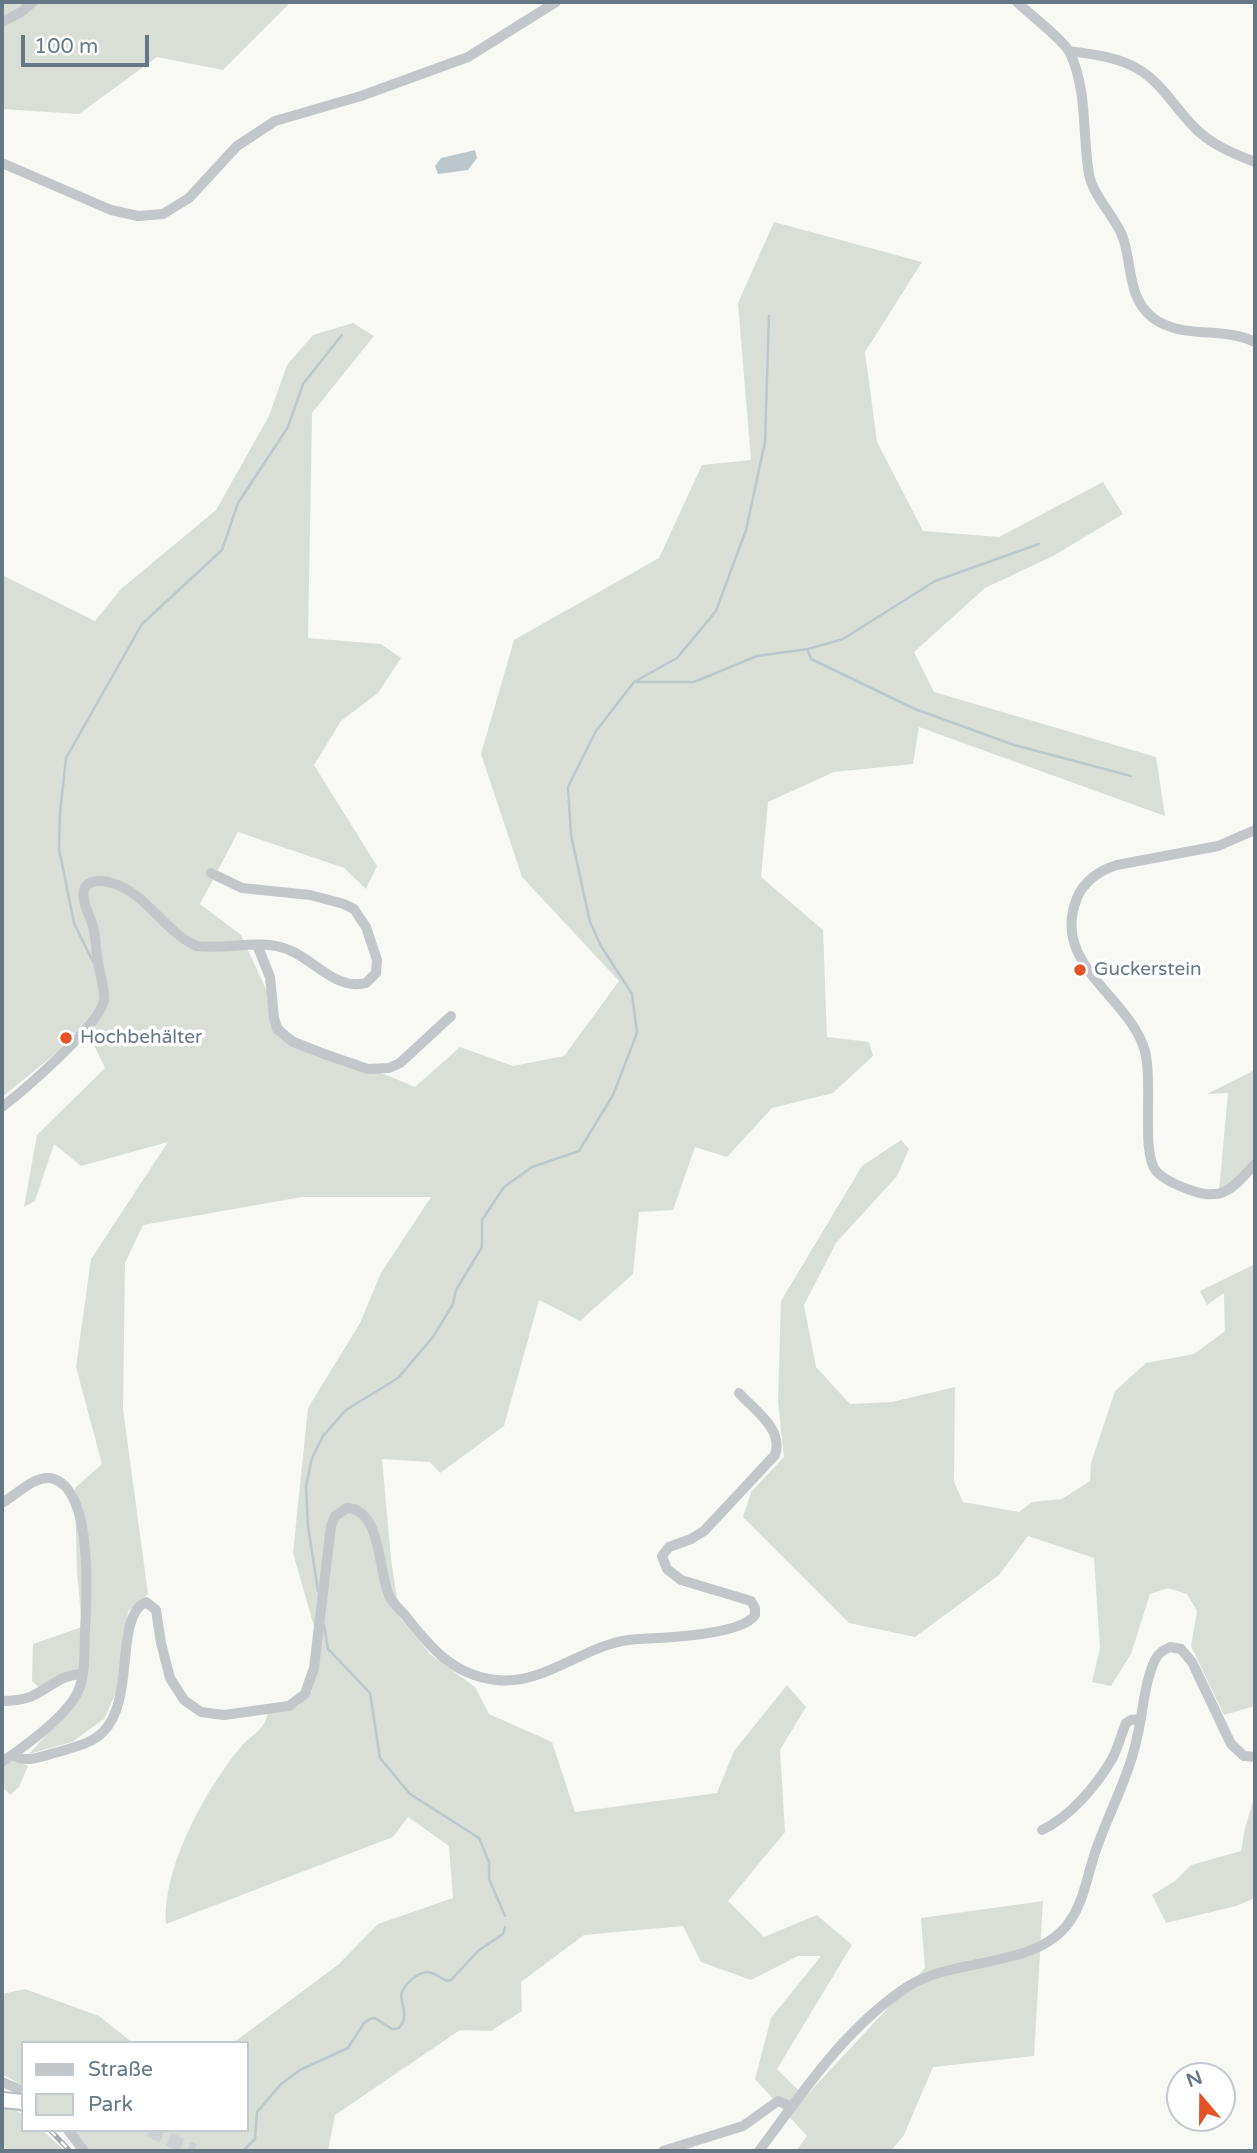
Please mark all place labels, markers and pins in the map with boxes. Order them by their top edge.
place label: Guckerstein [1094,959,1202,981]
marker: Guckerstein [1072,962,1088,978]
place label: Hochbehälter [80,1027,202,1049]
marker: Hochbehälter [58,1030,74,1046]

